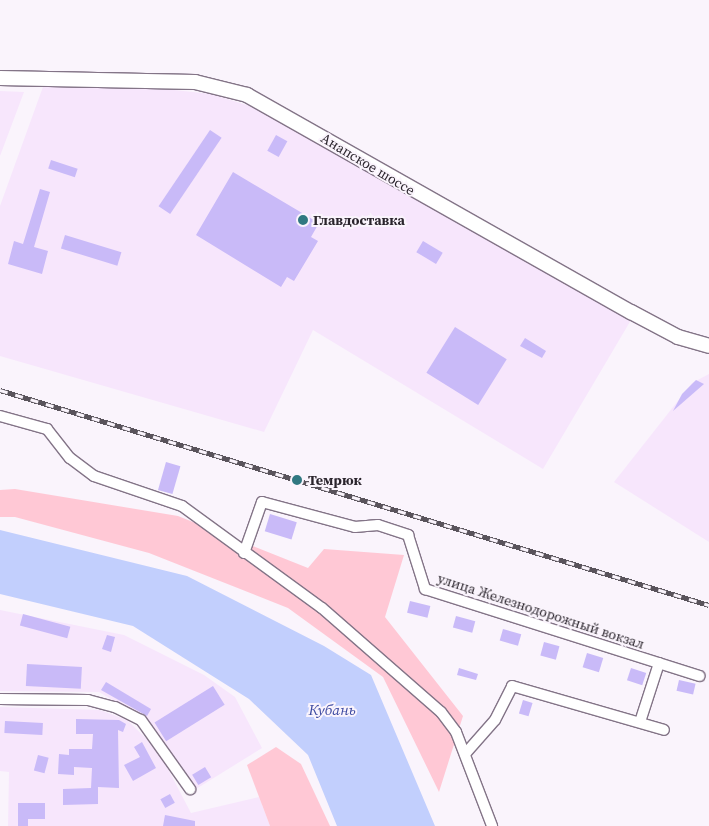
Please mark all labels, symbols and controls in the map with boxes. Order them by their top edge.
street label: Анапское шоссе [318,129,418,199]
place label: Главдоставка [313,212,405,228]
marker: Главдоставка [297,214,309,226]
place label: Темрюк [308,472,362,488]
marker: Темрюк [290,473,304,487]
street label: улица Железнодорожный вокзал [436,570,646,652]
water label: Кубань [308,701,356,719]

